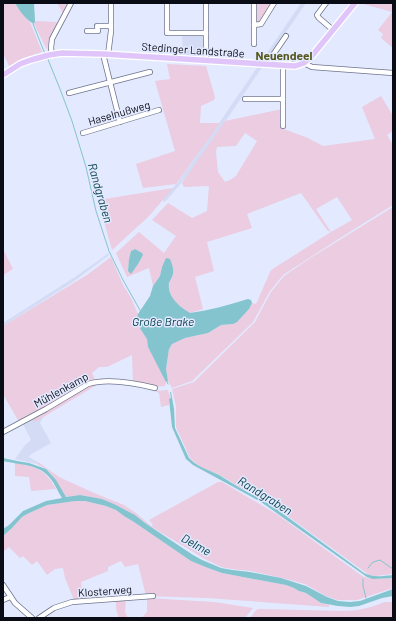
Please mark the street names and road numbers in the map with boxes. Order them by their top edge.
street label: Stedinger Landstraße [141,39,245,60]
street label: Haselnußweg [86,97,151,128]
street label: Mühlenkamp [31,369,90,410]
street label: Klosterweg [78,582,132,599]

